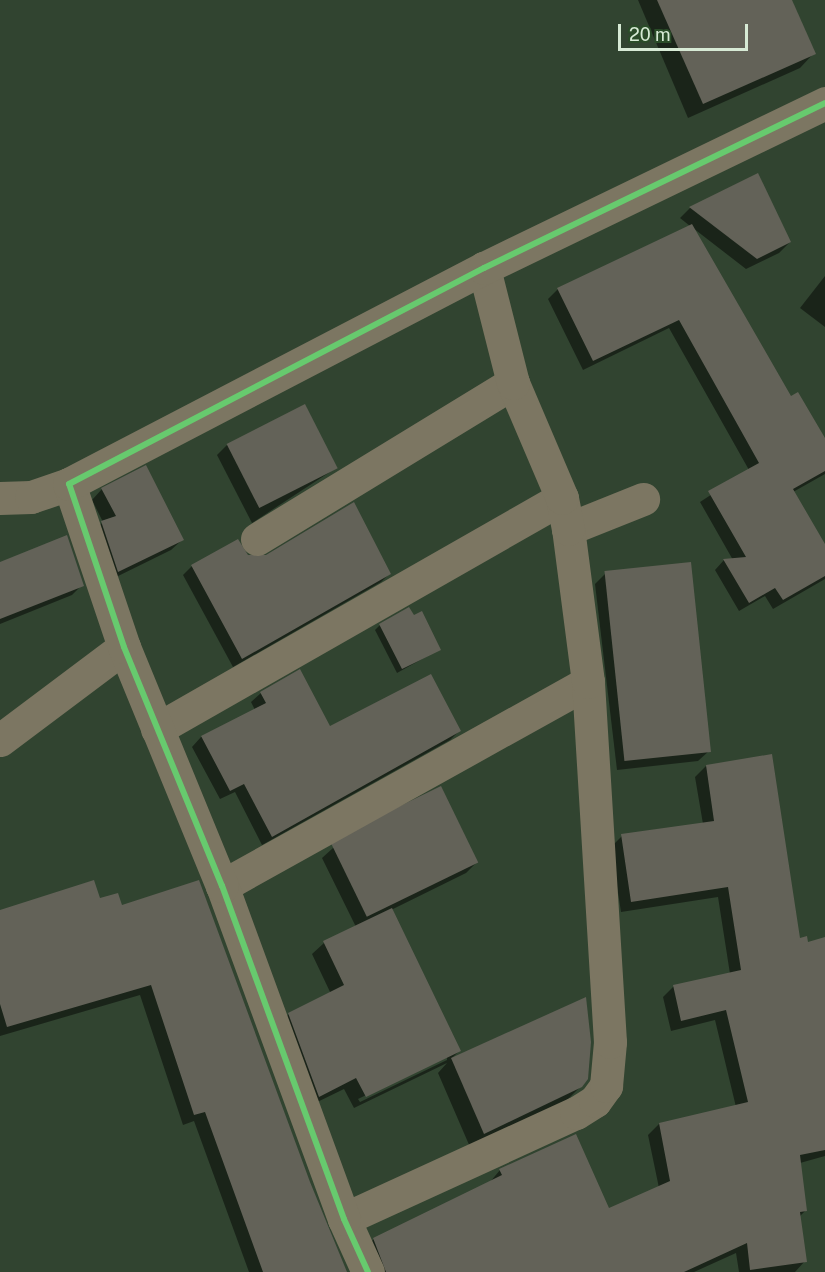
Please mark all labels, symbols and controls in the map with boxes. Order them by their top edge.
scale bar [621,12,752,50]
text: 20 m [629,24,671,45]

